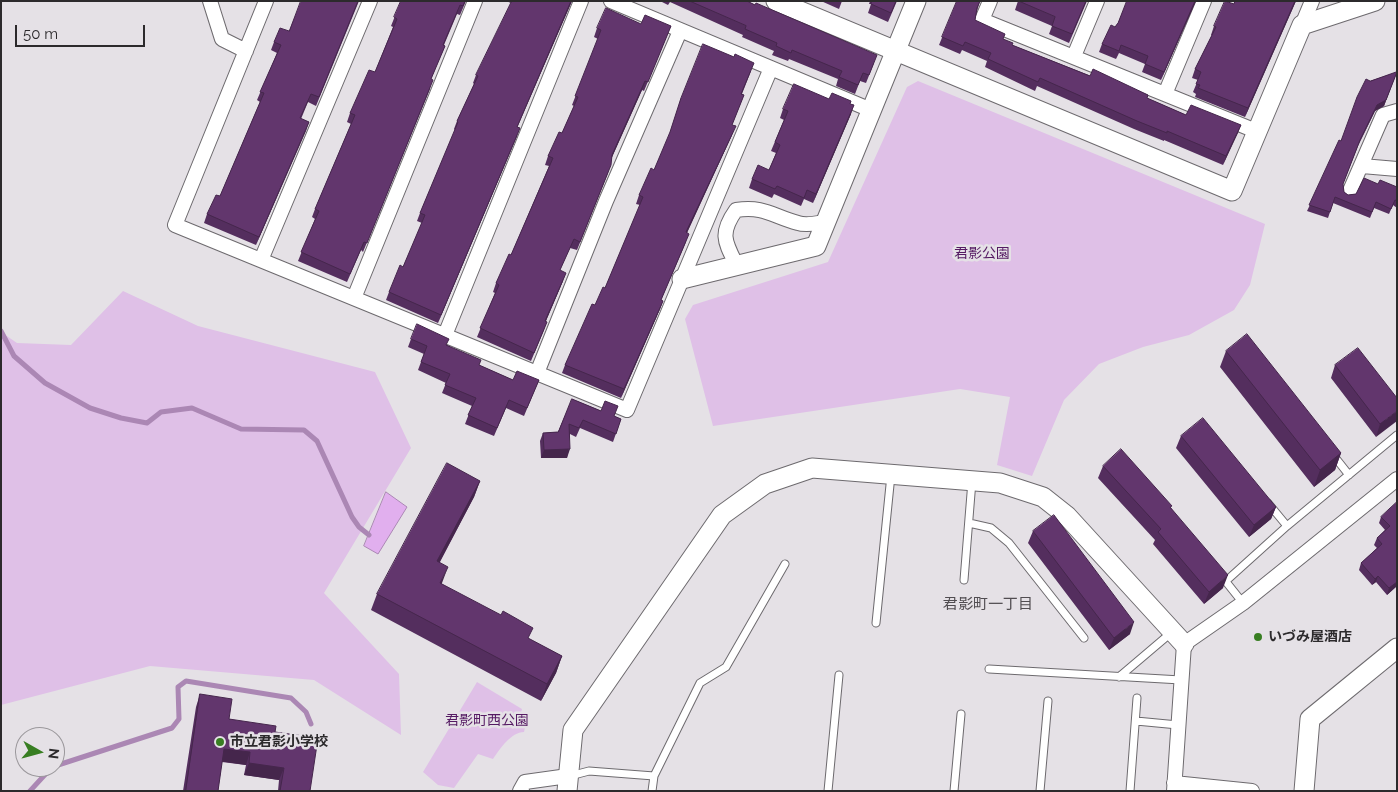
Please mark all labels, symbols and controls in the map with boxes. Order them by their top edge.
scale bar [18,15,148,47]
text: 50 m [23,25,58,43]
park label: 君影公園 [954,246,1010,262]
district label: 君影町一丁目 [943,595,1033,613]
place label: いづみ屋酒店 [1268,629,1352,645]
marker: いづみ屋酒店 [1252,631,1264,643]
park label: 君影町西公園 [445,713,529,729]
north arrow [15,727,65,777]
place label: 市立君影小学校 [230,734,328,750]
marker: 市立君影小学校 [214,736,226,748]
text: N [45,747,62,760]

